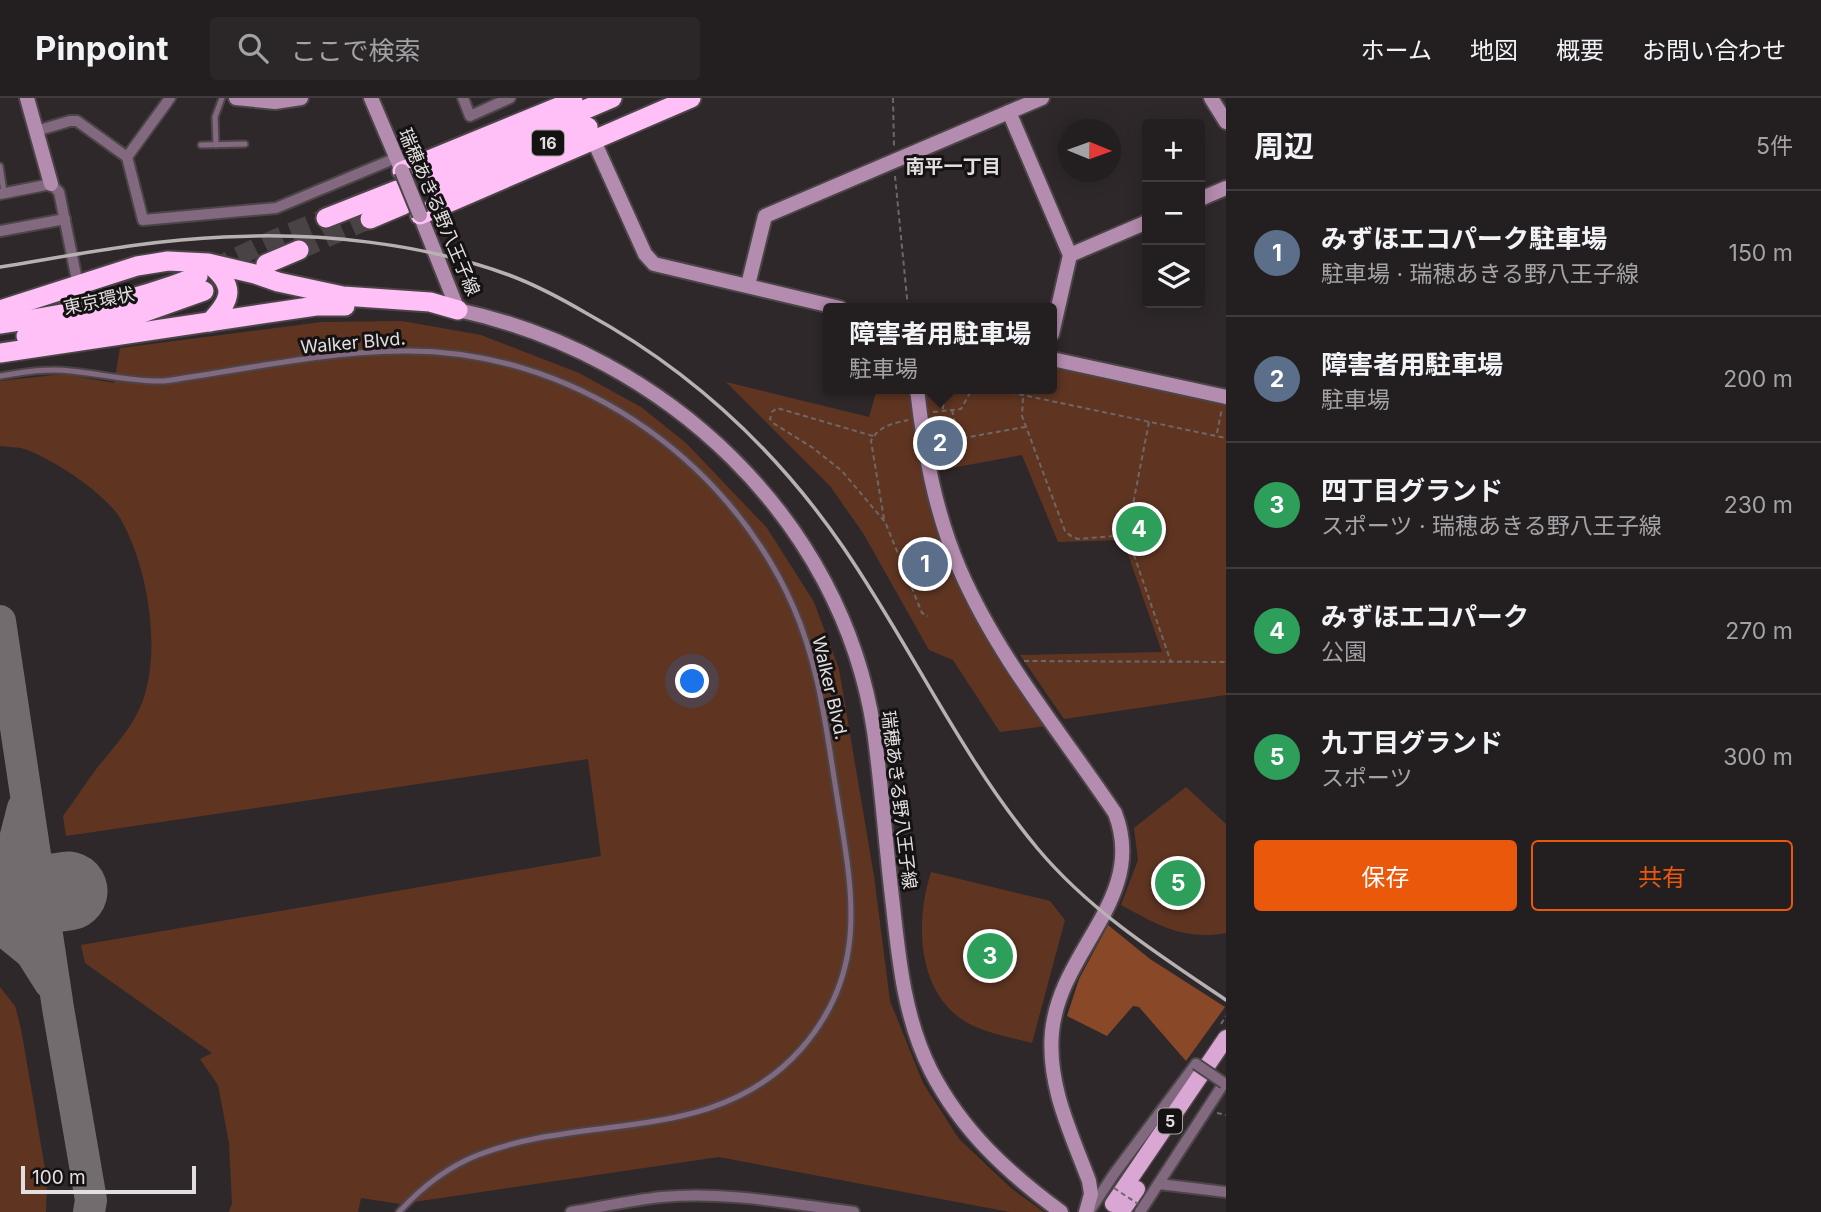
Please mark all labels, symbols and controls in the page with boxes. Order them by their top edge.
search box [210,17,700,80]
text: Pinpoint [35,28,168,68]
icon: search [234,29,272,67]
text: ここで検索 [290,35,421,66]
text: ホーム [1361,36,1432,65]
text: 地図 [1470,36,1518,65]
text: 概要 [1556,36,1604,65]
text: お問い合わせ [1642,36,1786,65]
north arrow [1058,119,1121,182]
map controls [1142,119,1205,308]
button: + [1142,119,1205,182]
street label: 瑞穂あきる野八王子線 [395,125,484,299]
text: 周辺 [1254,128,1314,164]
road number: 16 [532,130,564,156]
text: 5件 [1756,132,1793,160]
district label: 南平一丁目 [905,155,1001,178]
button: − [1142,182,1205,245]
text: みずほエコパーク駐車場 [1321,223,1607,254]
text: 1 [1272,239,1282,267]
text: 150 m [1729,239,1793,267]
button: layers [1142,245,1205,308]
text: 駐車場 · 瑞穂あきる野八王子線 [1321,260,1639,288]
street label: 東京環状 [61,283,136,318]
popup [823,303,1057,394]
text: 障害者用駐車場 [849,318,1031,349]
street label: Walker Blvd. [300,327,406,358]
text: 障害者用駐車場 [1321,349,1503,380]
text: 駐車場 [849,355,918,383]
text: 2 [1270,365,1284,393]
text: 200 m [1723,365,1793,393]
text: 駐車場 [1321,386,1390,414]
pin: 2 [917,417,963,469]
text: 四丁目グランド [1321,475,1503,506]
text: 3 [1270,491,1284,519]
text: 230 m [1724,491,1793,519]
pin: 4 [1116,503,1162,555]
text: スポーツ · 瑞穂あきる野八王子線 [1321,512,1662,540]
pin: 1 [902,538,948,590]
text: みずほエコパーク [1321,601,1529,632]
text: 4 [1269,617,1285,645]
text: 270 m [1725,617,1793,645]
street label: Walker Blvd. [808,634,853,742]
text: 公園 [1321,638,1367,666]
your location [675,664,709,698]
street label: 瑞穂あきる野八王子線 [878,710,921,890]
text: 九丁目グランド [1321,727,1503,758]
text: 5 [1270,743,1284,771]
text: 300 m [1723,743,1793,771]
text: スポーツ [1321,764,1413,792]
button: 保存 [1254,840,1517,911]
button: 共有 [1531,840,1793,911]
pin: 5 [1155,857,1201,909]
pin: 3 [967,930,1013,982]
road number: 5 [1158,1108,1182,1134]
scale bar [21,1163,196,1195]
text: 100 m [32,1166,86,1189]

